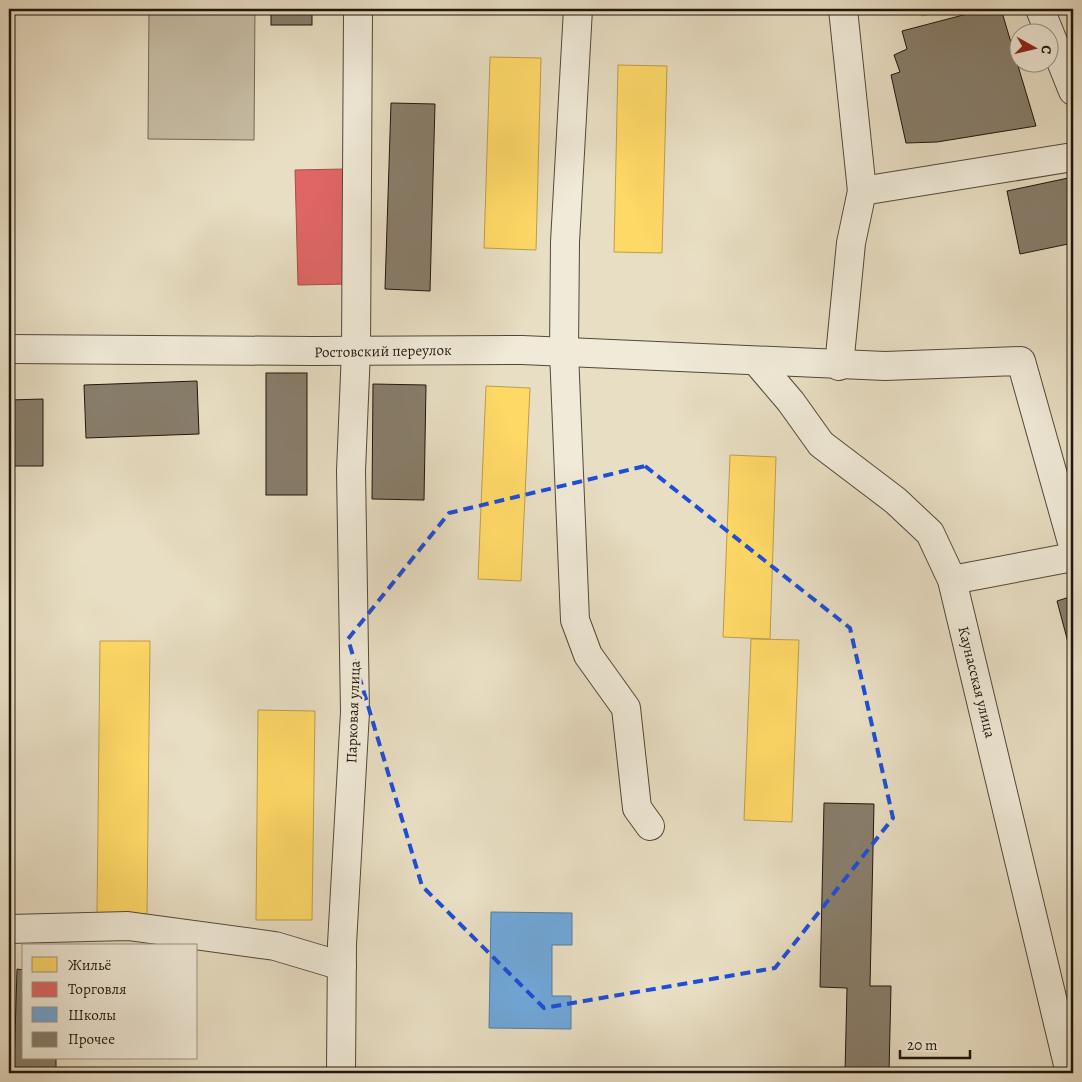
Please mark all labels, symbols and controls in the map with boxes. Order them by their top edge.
north arrow [1010,22,1060,72]
text: С [1036,44,1056,56]
street label: Ростовский переулок [314,340,452,362]
street label: Каунасская улица [953,624,1001,740]
street label: Парковая улица [341,660,365,764]
legend [22,944,198,1060]
text: Жильё [68,955,111,975]
text: Торговля [68,979,126,999]
text: Школы [68,1005,116,1025]
scale bar [900,1027,970,1059]
text: Прочее [68,1029,115,1049]
text: 20 m [907,1035,938,1055]

